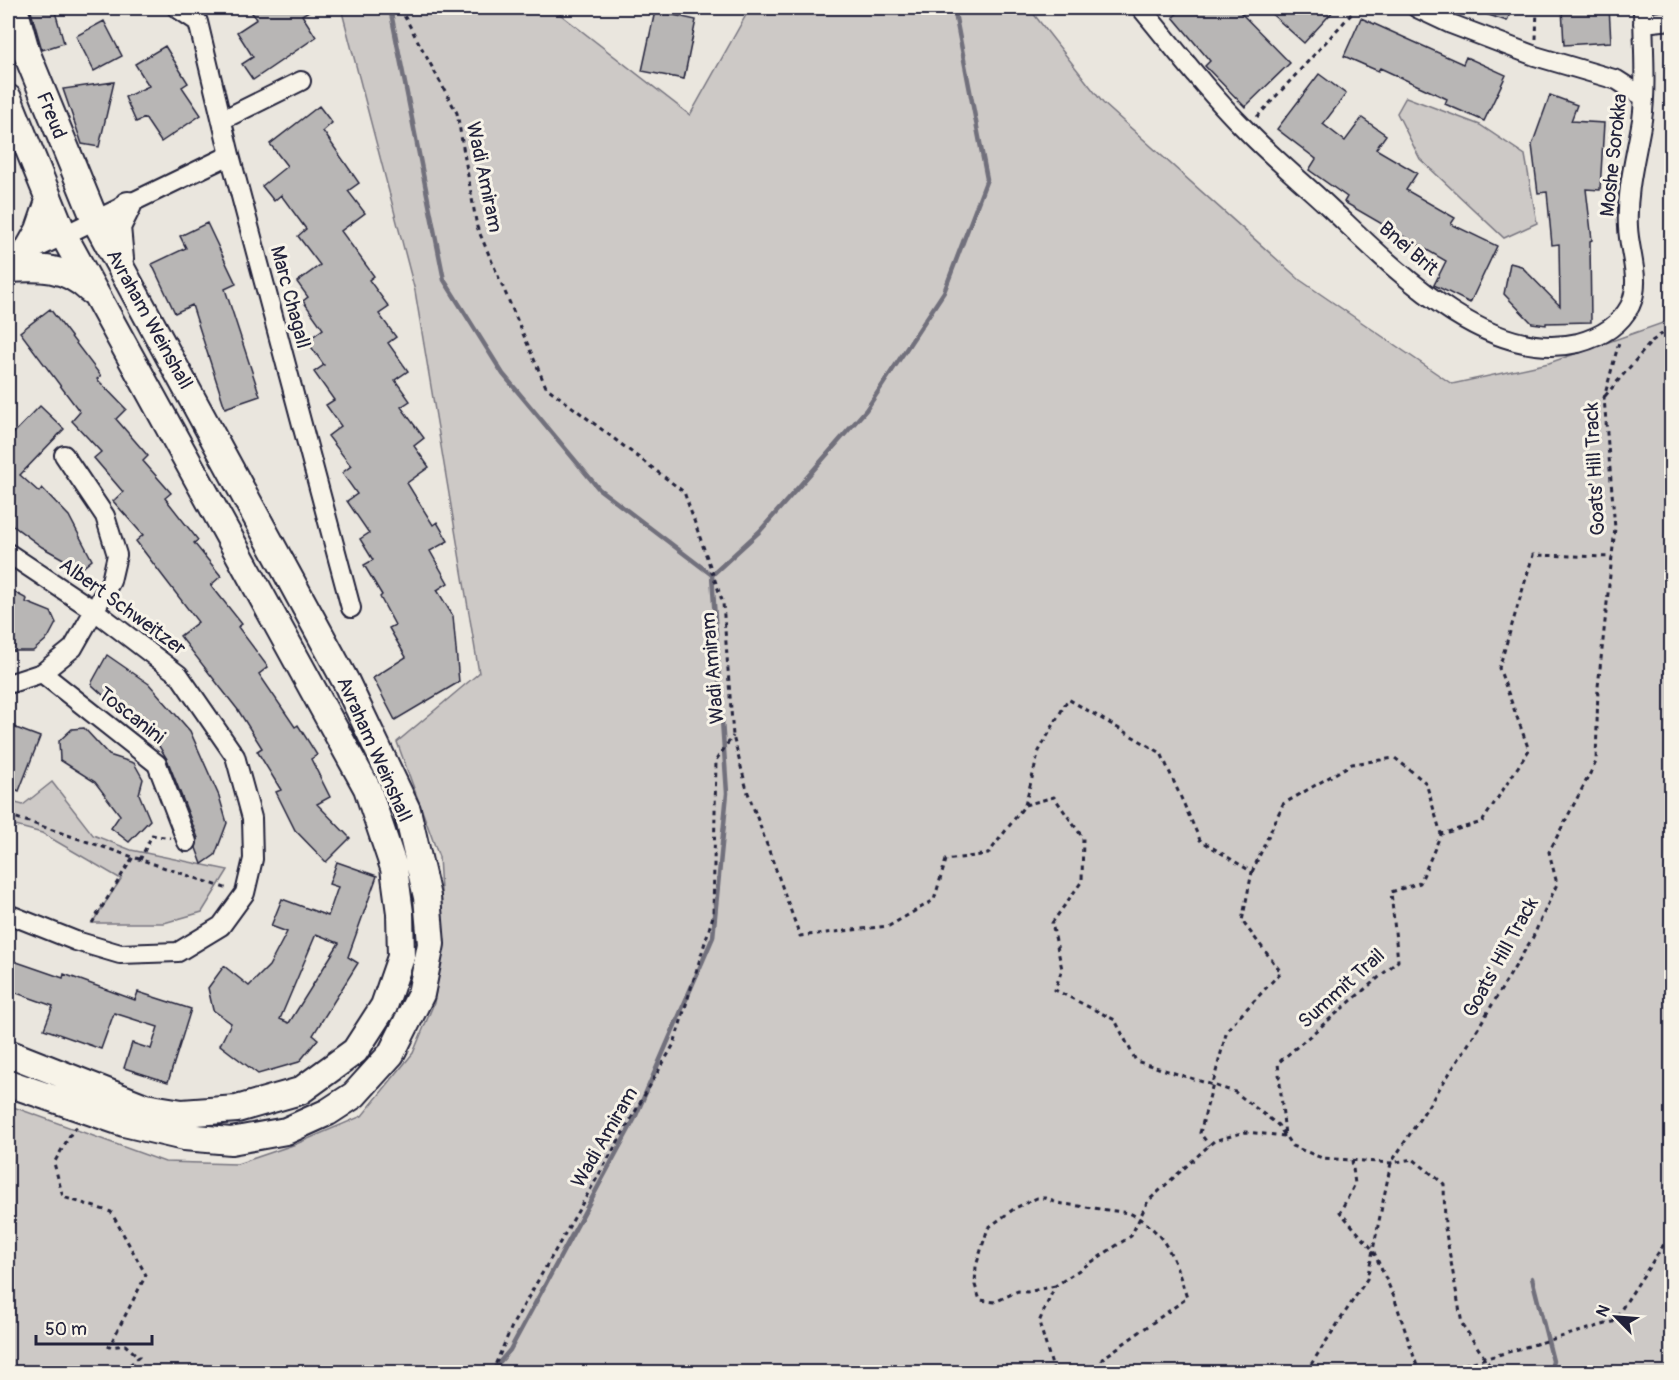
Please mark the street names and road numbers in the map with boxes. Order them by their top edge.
street label: Freud [31,88,72,142]
street label: Moshe Sorokka [1595,92,1632,218]
street label: Wadi Amiram [461,120,508,235]
street label: Bnei Brit [1374,216,1444,282]
street label: Marc Chagall [265,243,316,351]
street label: Avraham Weinshall [101,245,198,394]
street label: Goats' Hill Track [1578,401,1610,536]
street label: Albert Schweitzer [54,552,191,661]
street label: Wadi Amiram [695,611,730,725]
street label: Avraham Weinshall [331,673,418,826]
street label: Toscanini [93,681,170,749]
street label: Goats' Hill Track [1457,892,1544,1022]
street label: Summit Trail [1293,943,1390,1034]
street label: Wadi Amiram [566,1082,643,1192]

